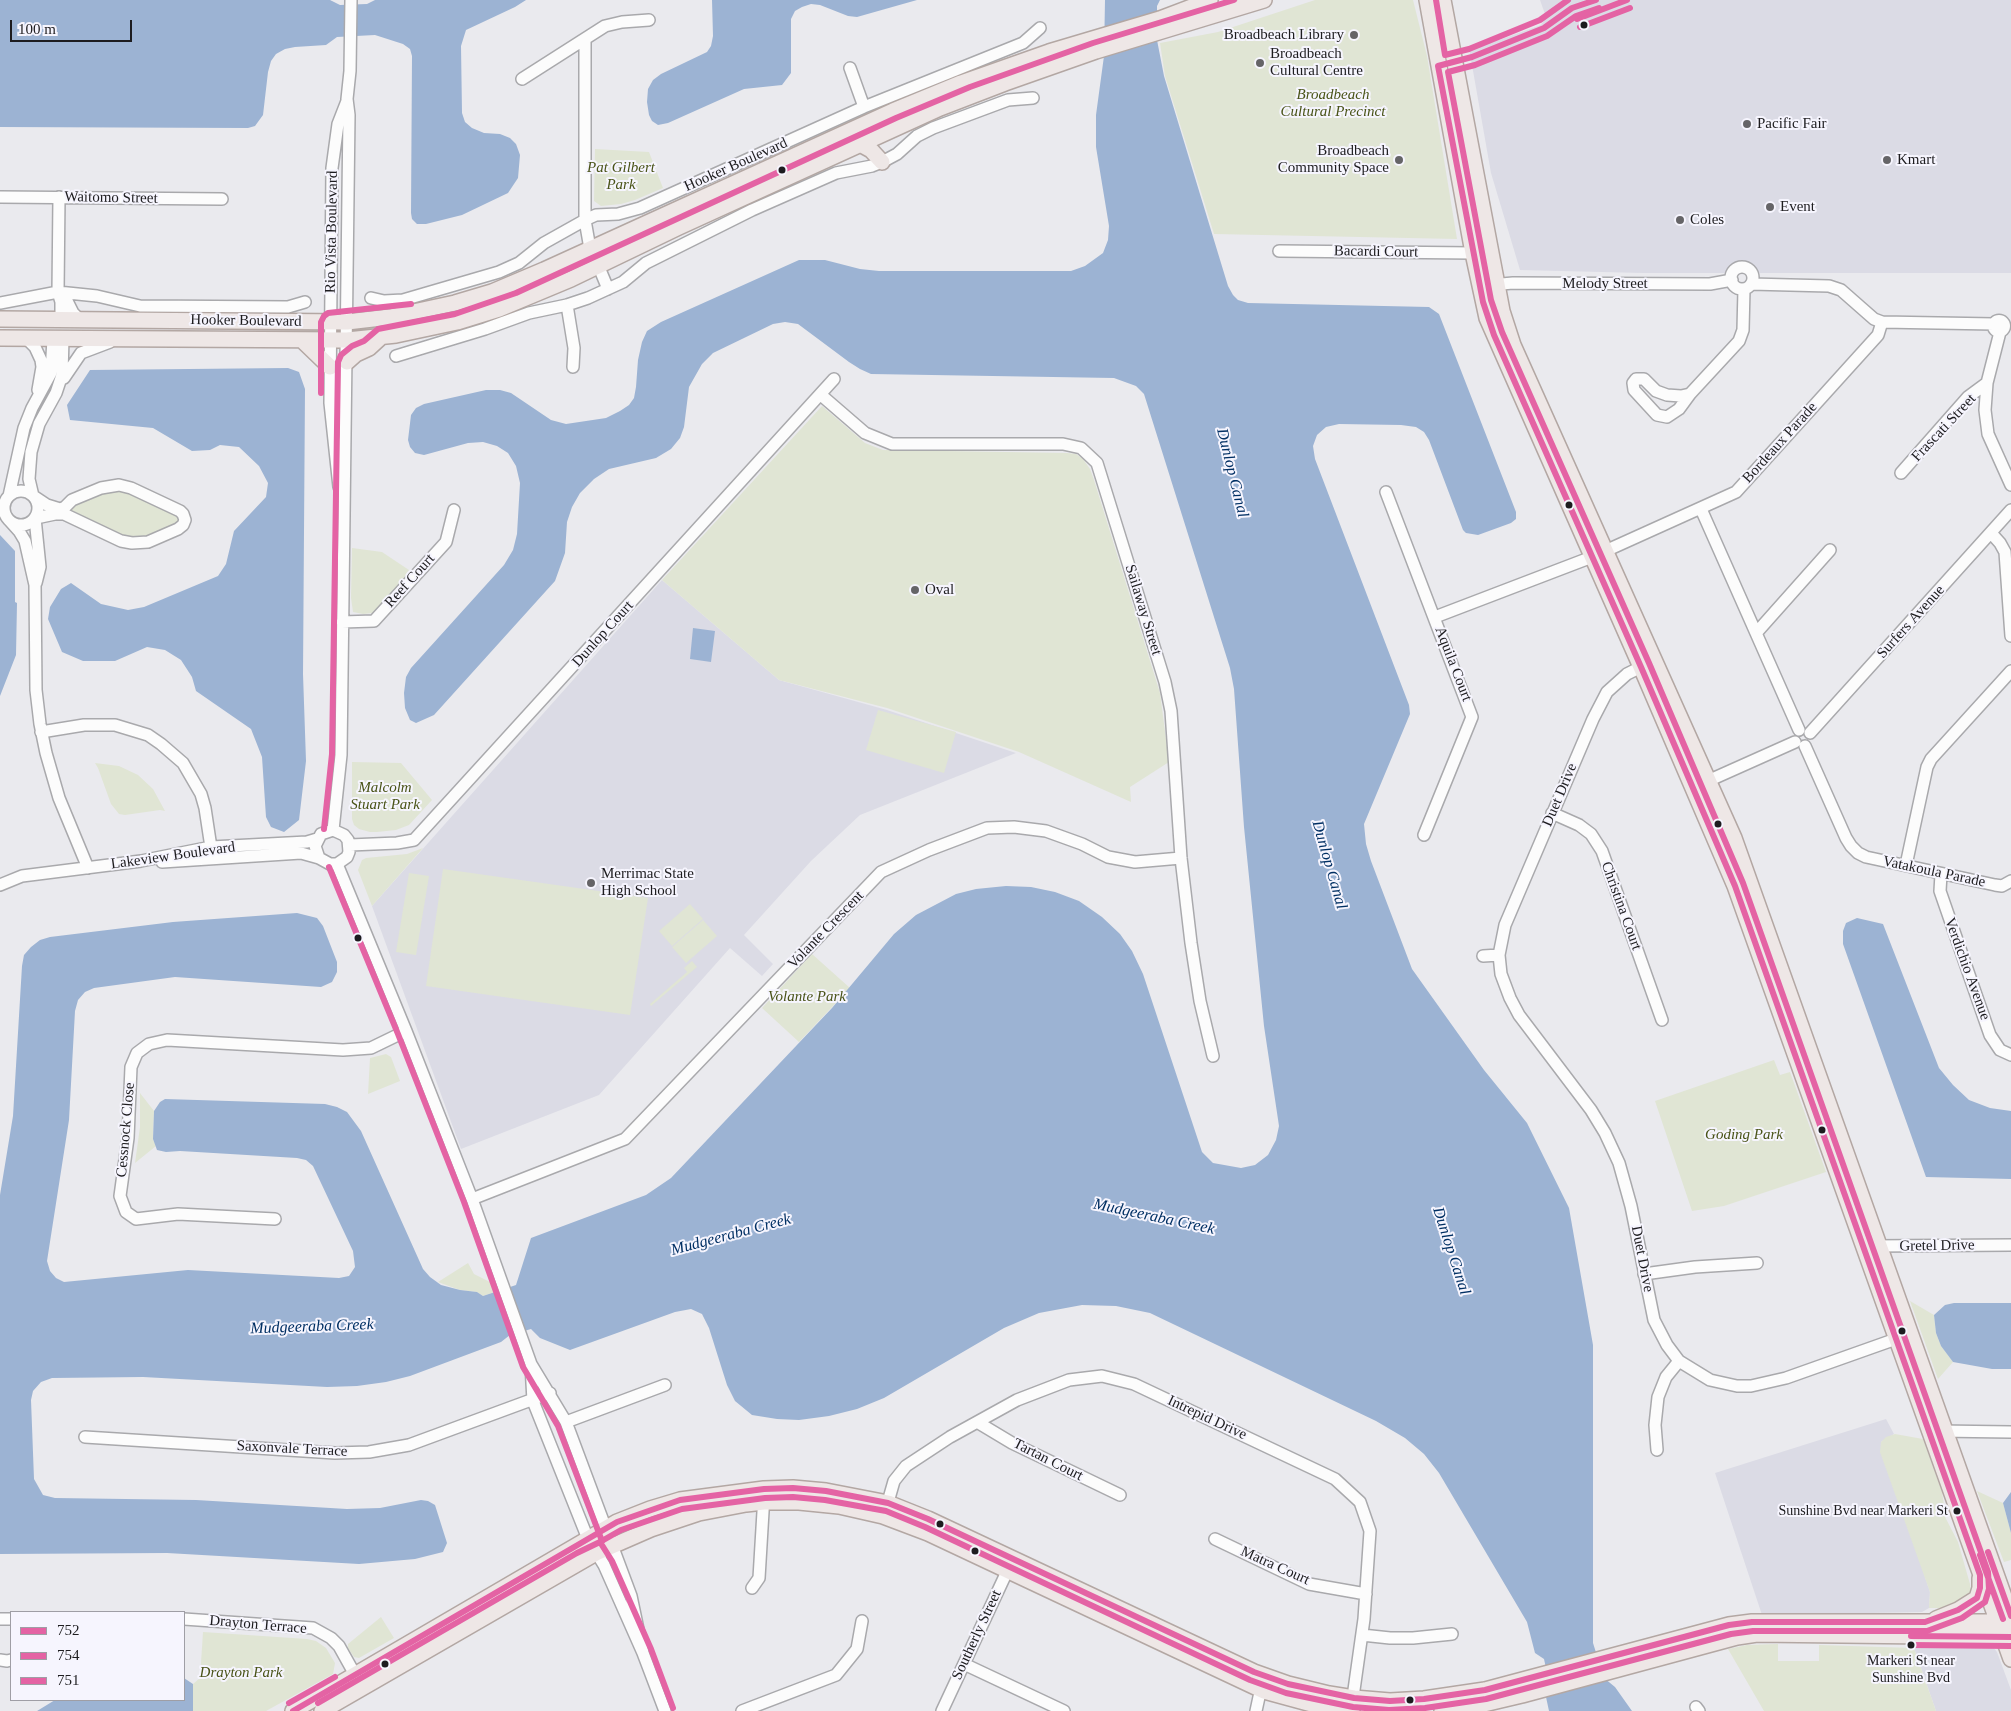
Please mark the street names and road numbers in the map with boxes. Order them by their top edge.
street label: Hooker Boulevard [675,131,797,199]
street label: Rio Vista Boulevard [322,165,342,299]
street label: Waitomo Street [57,188,165,208]
street label: Bacardi Court [1328,242,1424,262]
street label: Melody Street [1557,275,1653,293]
street label: Hooker Boulevard [183,311,309,331]
street label: Frascati Street [1904,386,1984,470]
street label: Bordeaux Parade [1734,393,1826,493]
street label: Reef Court [379,548,441,614]
street label: Sailaway Street [1119,556,1167,664]
street label: Surfers Avenue [1869,577,1953,667]
street label: Dunlop Court [565,593,641,675]
street label: Aquila Court [1429,620,1477,708]
street label: Duet Drive [1537,758,1583,832]
street label: Lakeview Boulevard [102,837,244,875]
street label: Vatakoula Parade [1873,851,1995,893]
street label: Christina Court [1595,853,1647,959]
street label: Volante Crescent [779,882,873,978]
street label: Verdichio Avenue [1938,909,1996,1029]
street label: Cessnock Close [112,1076,140,1184]
street label: Duet Drive [1626,1222,1658,1296]
street label: Gretel Drive [1896,1236,1978,1256]
street label: Intrepid Drive [1160,1390,1254,1446]
street label: Tartan Court [1005,1432,1091,1488]
street label: Saxonvale Terrace [229,1437,355,1461]
street label: Matra Court [1234,1541,1316,1591]
street label: Southerly Street [945,1580,1009,1690]
street label: Drayton Terrace [202,1611,314,1639]

